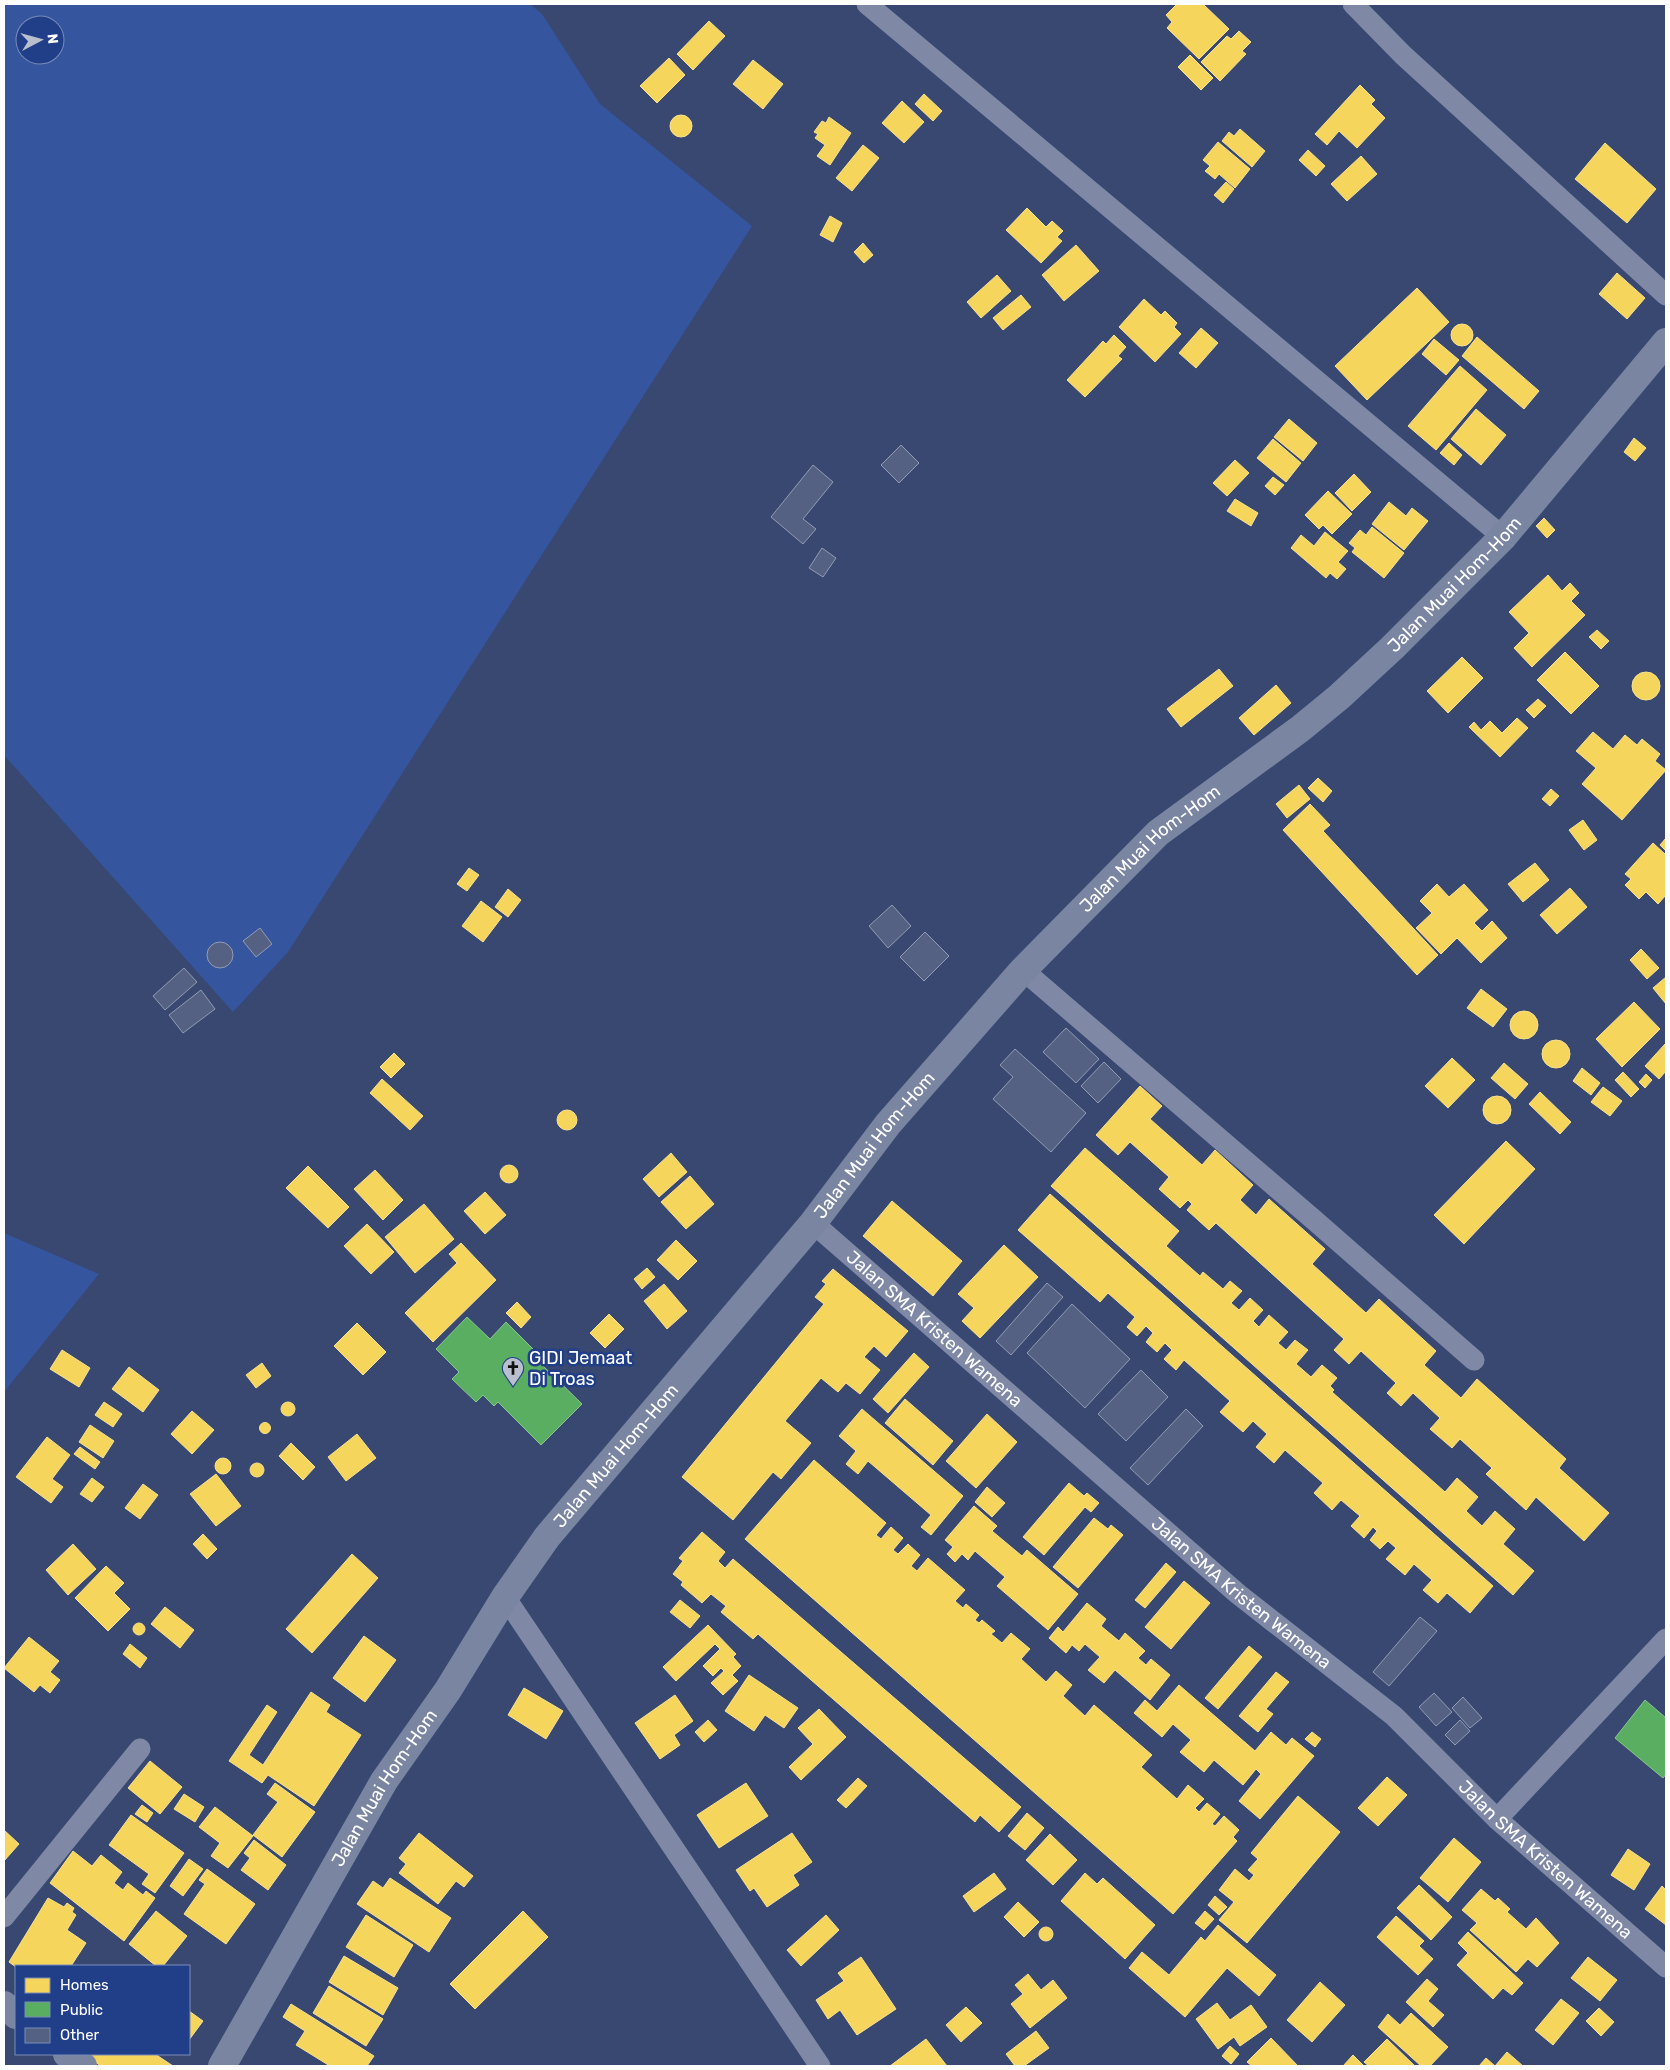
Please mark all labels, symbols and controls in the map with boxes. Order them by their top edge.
north arrow [15,15,65,65]
text: N [43,33,61,45]
street label: Jalan Muai Hom-Hom [1383,512,1526,657]
street label: Jalan Muai Hom-Hom [1075,780,1225,917]
street label: Jalan Muai Hom-Hom [809,1067,940,1223]
street label: Jalan SMA Kristen Wamena [842,1246,1027,1412]
place label: GIDI Jemaat Di Troas [529,1347,632,1390]
church icon: GIDI Jemaat Di Troas [501,1356,525,1387]
street label: Jalan Muai Hom-Hom [549,1379,683,1532]
street label: Jalan SMA Kristen Wamena [1147,1512,1336,1674]
street label: Jalan Muai Hom-Hom [327,1705,442,1871]
street label: Jalan SMA Kristen Wamena [1454,1776,1637,1944]
legend [15,1965,190,2055]
text: Homes [60,1976,109,1994]
text: Public [60,2001,103,2019]
text: Other [60,2026,100,2044]

